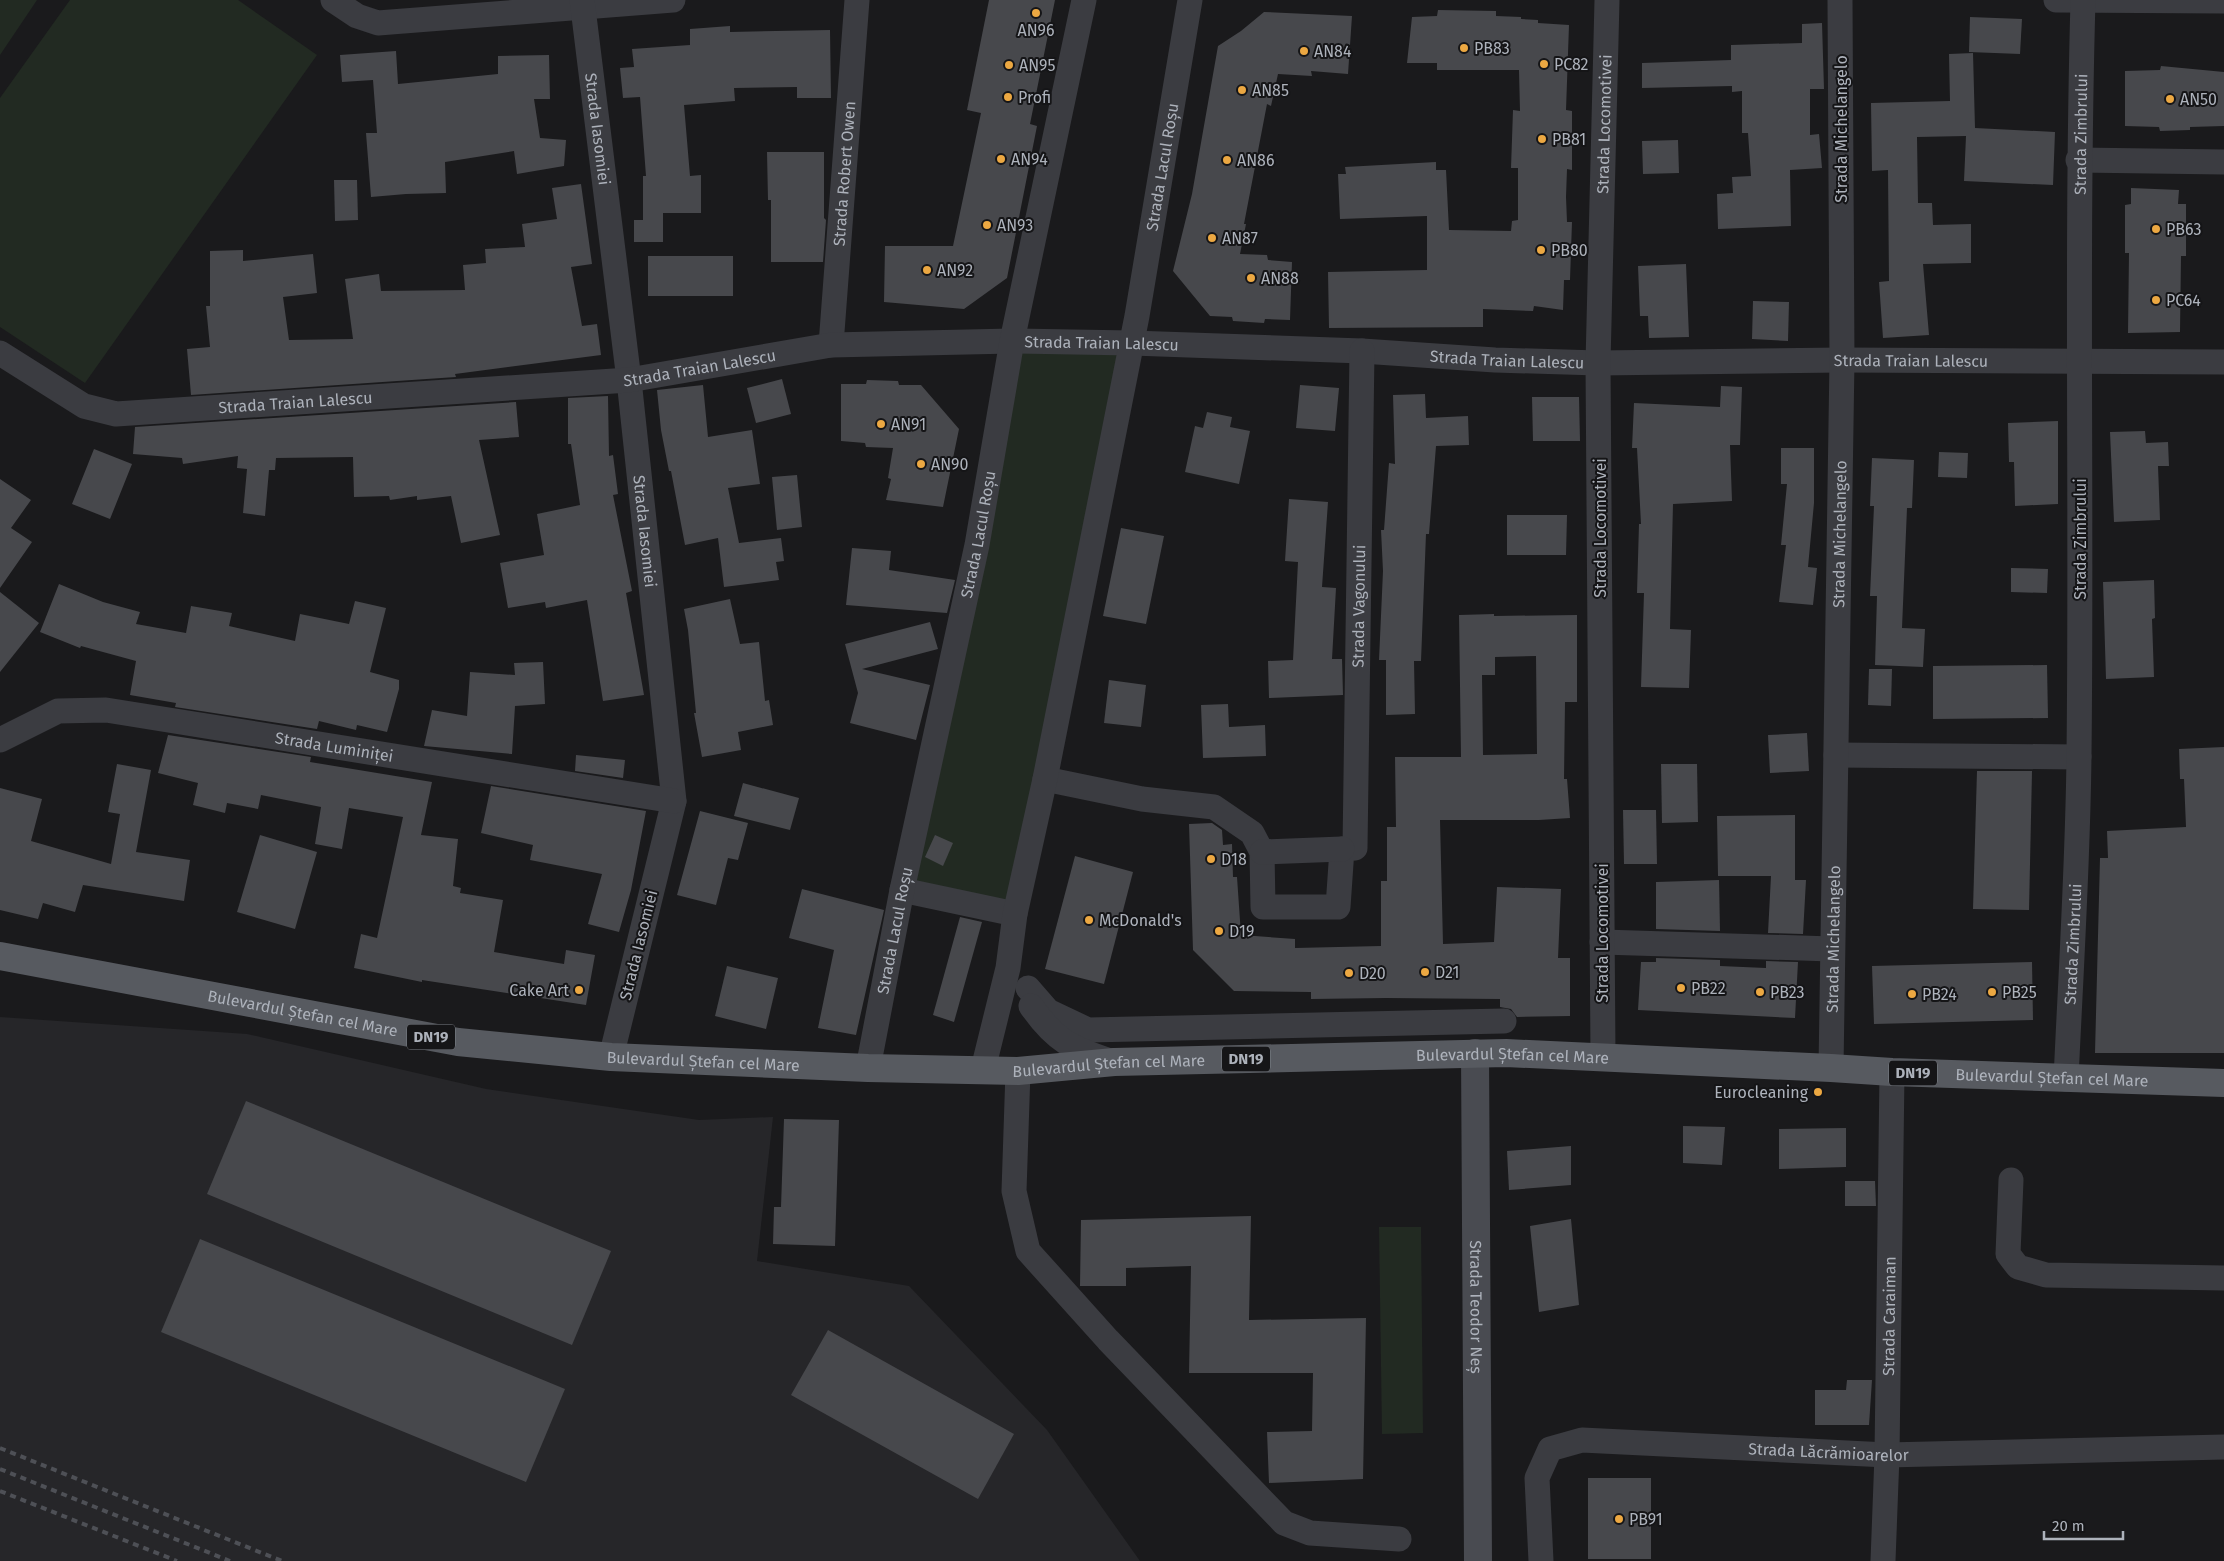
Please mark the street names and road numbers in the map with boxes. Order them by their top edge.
street label: Strada Locomotivei [1593,54,1616,194]
street label: Strada Michelangelo [1832,55,1851,203]
street label: Strada Iasomiei [581,72,614,186]
street label: Strada Zimbrului [2071,73,2091,195]
street label: Strada Robert Owen [829,100,859,247]
street label: Strada Lacul Roșu [1142,102,1183,232]
street label: Strada Traian Lalescu [1024,332,1179,355]
street label: Strada Traian Lalescu [623,346,777,390]
street label: Strada Traian Lalescu [1429,347,1584,373]
street label: Strada Traian Lalescu [1834,351,1988,371]
street label: Strada Traian Lalescu [218,388,373,417]
street label: Strada Locomotivei [1591,458,1610,598]
street label: Strada Michelangelo [1829,460,1850,608]
street label: Strada Lacul Roșu [957,469,1000,600]
street label: Strada Iasomiei [629,474,660,588]
street label: Strada Zimbrului [2071,478,2090,600]
street label: Strada Vagonului [1349,545,1369,668]
street label: Strada Luminiței [274,728,395,766]
street label: Strada Locomotivei [1593,863,1612,1003]
street label: Strada Lacul Roșu [873,865,917,996]
street label: Strada Michelangelo [1823,865,1844,1013]
street label: Strada Zimbrului [2061,883,2085,1005]
street label: Strada Iasomiei [616,888,661,1002]
street label: Bulevardul Ștefan cel Mare [206,986,399,1040]
road number: DN19 [407,1024,455,1050]
street label: Bulevardul Ștefan cel Mare [1416,1044,1609,1068]
road number: DN19 [1222,1046,1270,1072]
street label: Bulevardul Ștefan cel Mare [606,1048,800,1075]
street label: Bulevardul Ștefan cel Mare [1012,1051,1205,1081]
road number: DN19 [1889,1060,1937,1086]
street label: Bulevardul Ștefan cel Mare [1955,1065,2149,1090]
street label: Strada Teodor Neș [1466,1240,1486,1374]
street label: Strada Caraiman [1879,1256,1900,1376]
street label: Strada Lăcrămioarelor [1748,1439,1910,1465]

